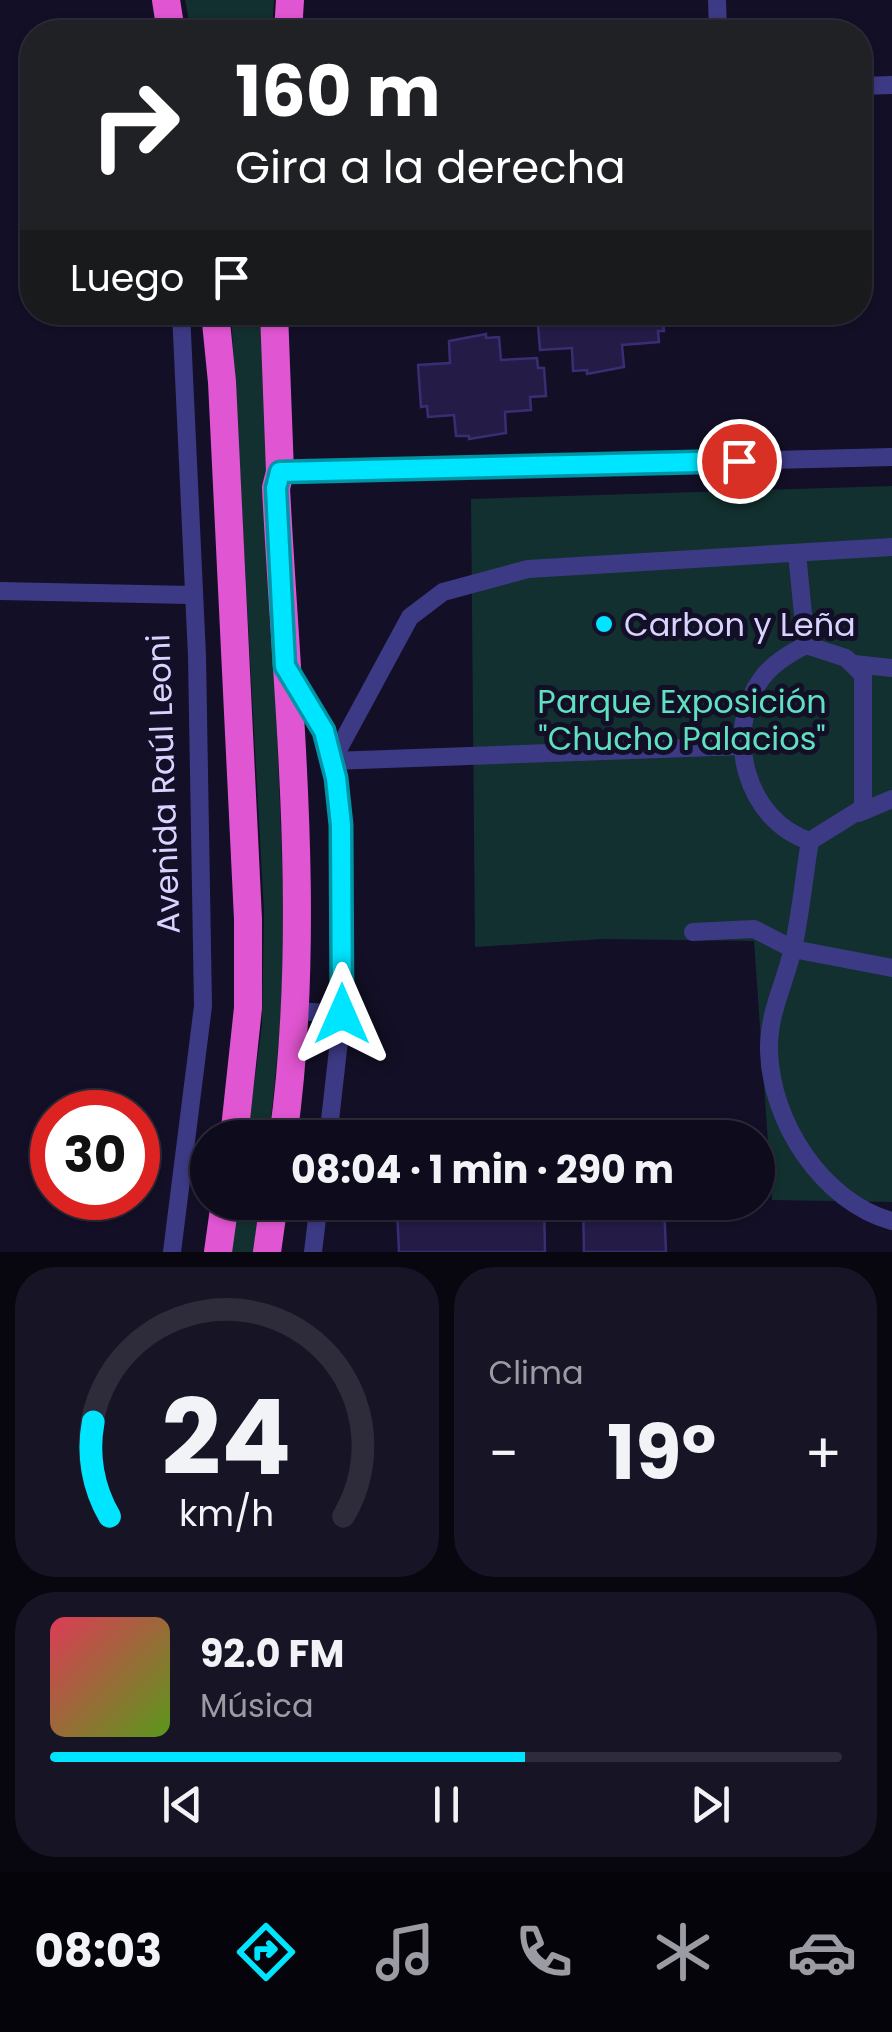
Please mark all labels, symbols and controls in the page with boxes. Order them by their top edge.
text: 160 m [235,42,441,141]
icon: right [70,60,200,190]
text: Gira a la derecha [235,136,626,199]
icon: arrive [204,250,259,305]
text: Luego [70,251,184,304]
pin [697,419,782,504]
icon: arrive [712,434,767,489]
place label: Carbon y Leña [624,602,856,647]
marker: Carbon y Leña [593,613,615,635]
street label: Avenida Raúl Leoni [135,633,191,935]
park label: Parque Exposición "Chucho Palacios" [537,679,827,761]
position arrow [290,962,394,1066]
speed limit sign: 30 [30,1090,160,1220]
text: 08:04 · 1 min · 290 m [291,1143,674,1196]
text: Clima [489,1350,584,1395]
text: 24 [162,1365,292,1510]
text: 19° [607,1400,716,1505]
text: − [489,1415,519,1492]
text: + [804,1415,842,1492]
text: km/h [179,1488,274,1539]
text: 92.0 FM [200,1627,344,1680]
text: Música [200,1683,314,1728]
icon: previous [155,1777,210,1832]
icon: pause [419,1777,474,1832]
icon: next [683,1777,738,1832]
icon: directions [231,1917,301,1987]
icon: music [370,1917,440,1987]
icon: phone [509,1917,579,1987]
icon: climate [648,1917,718,1987]
icon: car [787,1917,857,1987]
text: 08:03 [35,1920,162,1983]

